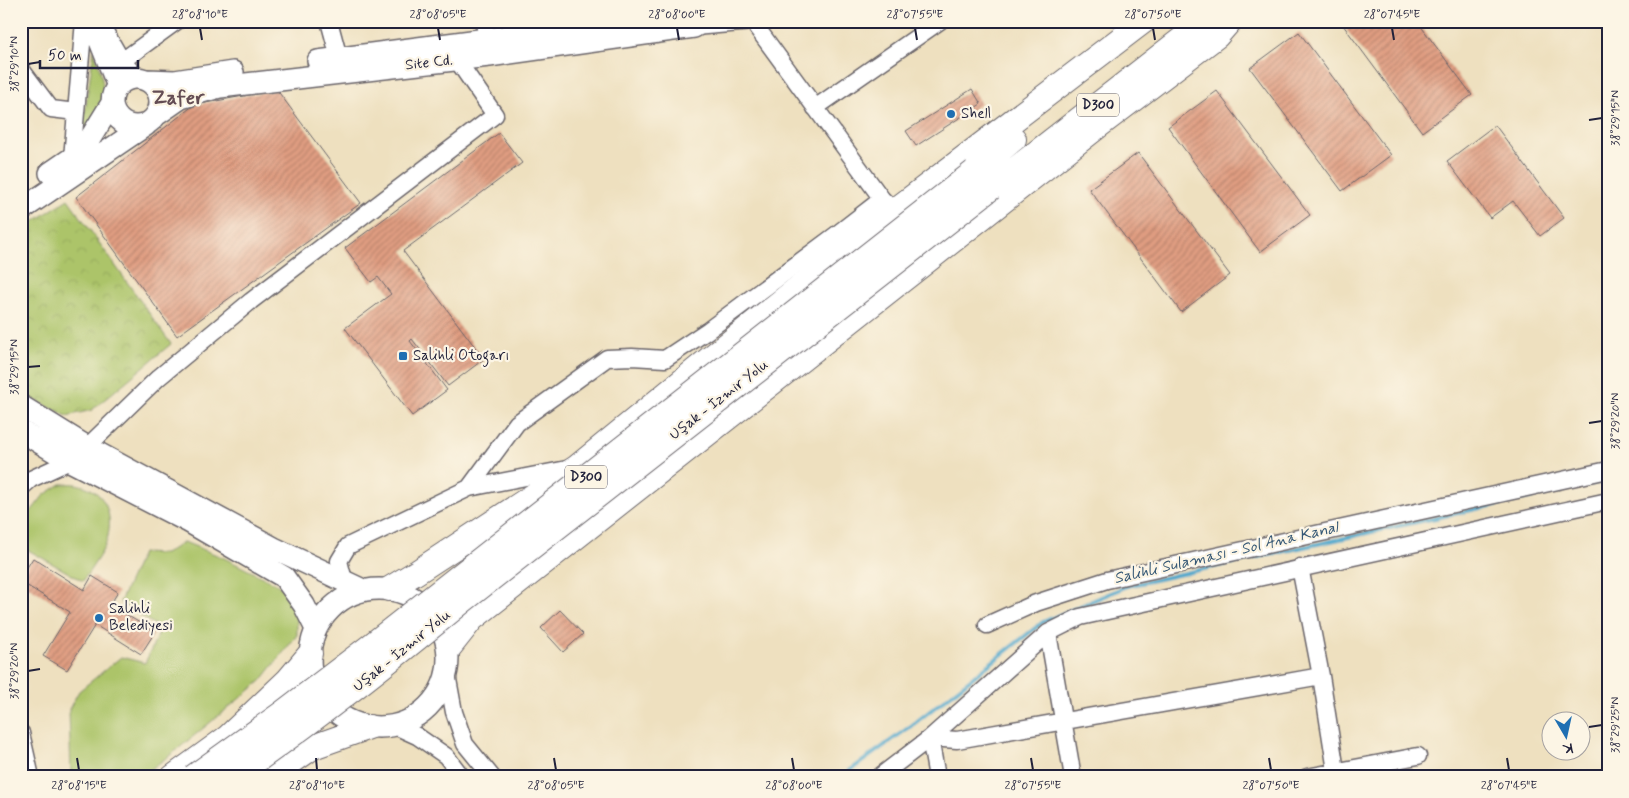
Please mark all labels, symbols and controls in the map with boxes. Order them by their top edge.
text: 28°08'10"E [172,7,228,23]
text: 28°08'05"E [410,7,466,23]
text: 28°08'00"E [648,7,706,23]
text: 28°07'55"E [887,7,943,23]
text: 28°07'50"E [1124,7,1182,23]
text: 28°07'45"E [1364,7,1420,23]
text: 38°29'10"N [7,36,23,92]
scale bar [40,38,138,70]
text: 50 m [48,46,82,66]
street label: Site Cd. [404,51,454,75]
district label: Zafer [152,85,205,112]
text: 38°29'15"N [1608,90,1624,146]
road number: D300 [1077,94,1119,116]
place label: Shell [961,104,991,124]
marker: Shell [945,108,957,120]
text: 38°29'15"N [7,339,23,395]
place label: Salihli Otogarı [413,346,510,367]
marker: Salihli Otogarı [397,350,409,362]
street label: Uşak - İzmir Yolu [665,355,773,445]
text: 38°29'20"N [1608,393,1624,449]
road number: D300 [565,466,607,488]
water label: Salihli Sulaması - Sol Ana Kanal [1112,516,1343,589]
place label: Salihli Belediyesi [109,599,173,636]
street label: Uşak - İzmir Yolu [349,605,455,697]
marker: Salihli Belediyesi [93,612,105,624]
text: 38°29'20"N [7,643,23,699]
text: 38°29'25"N [1608,697,1624,753]
north arrow [1542,710,1592,760]
text: K [1560,738,1574,758]
text: 28°08'15"E [51,778,107,794]
text: 28°08'10"E [289,778,345,794]
text: 28°08'05"E [528,778,584,794]
text: 28°08'00"E [765,778,823,794]
text: 28°07'55"E [1005,778,1061,794]
text: 28°07'50"E [1242,778,1300,794]
text: 28°07'45"E [1481,778,1537,794]

